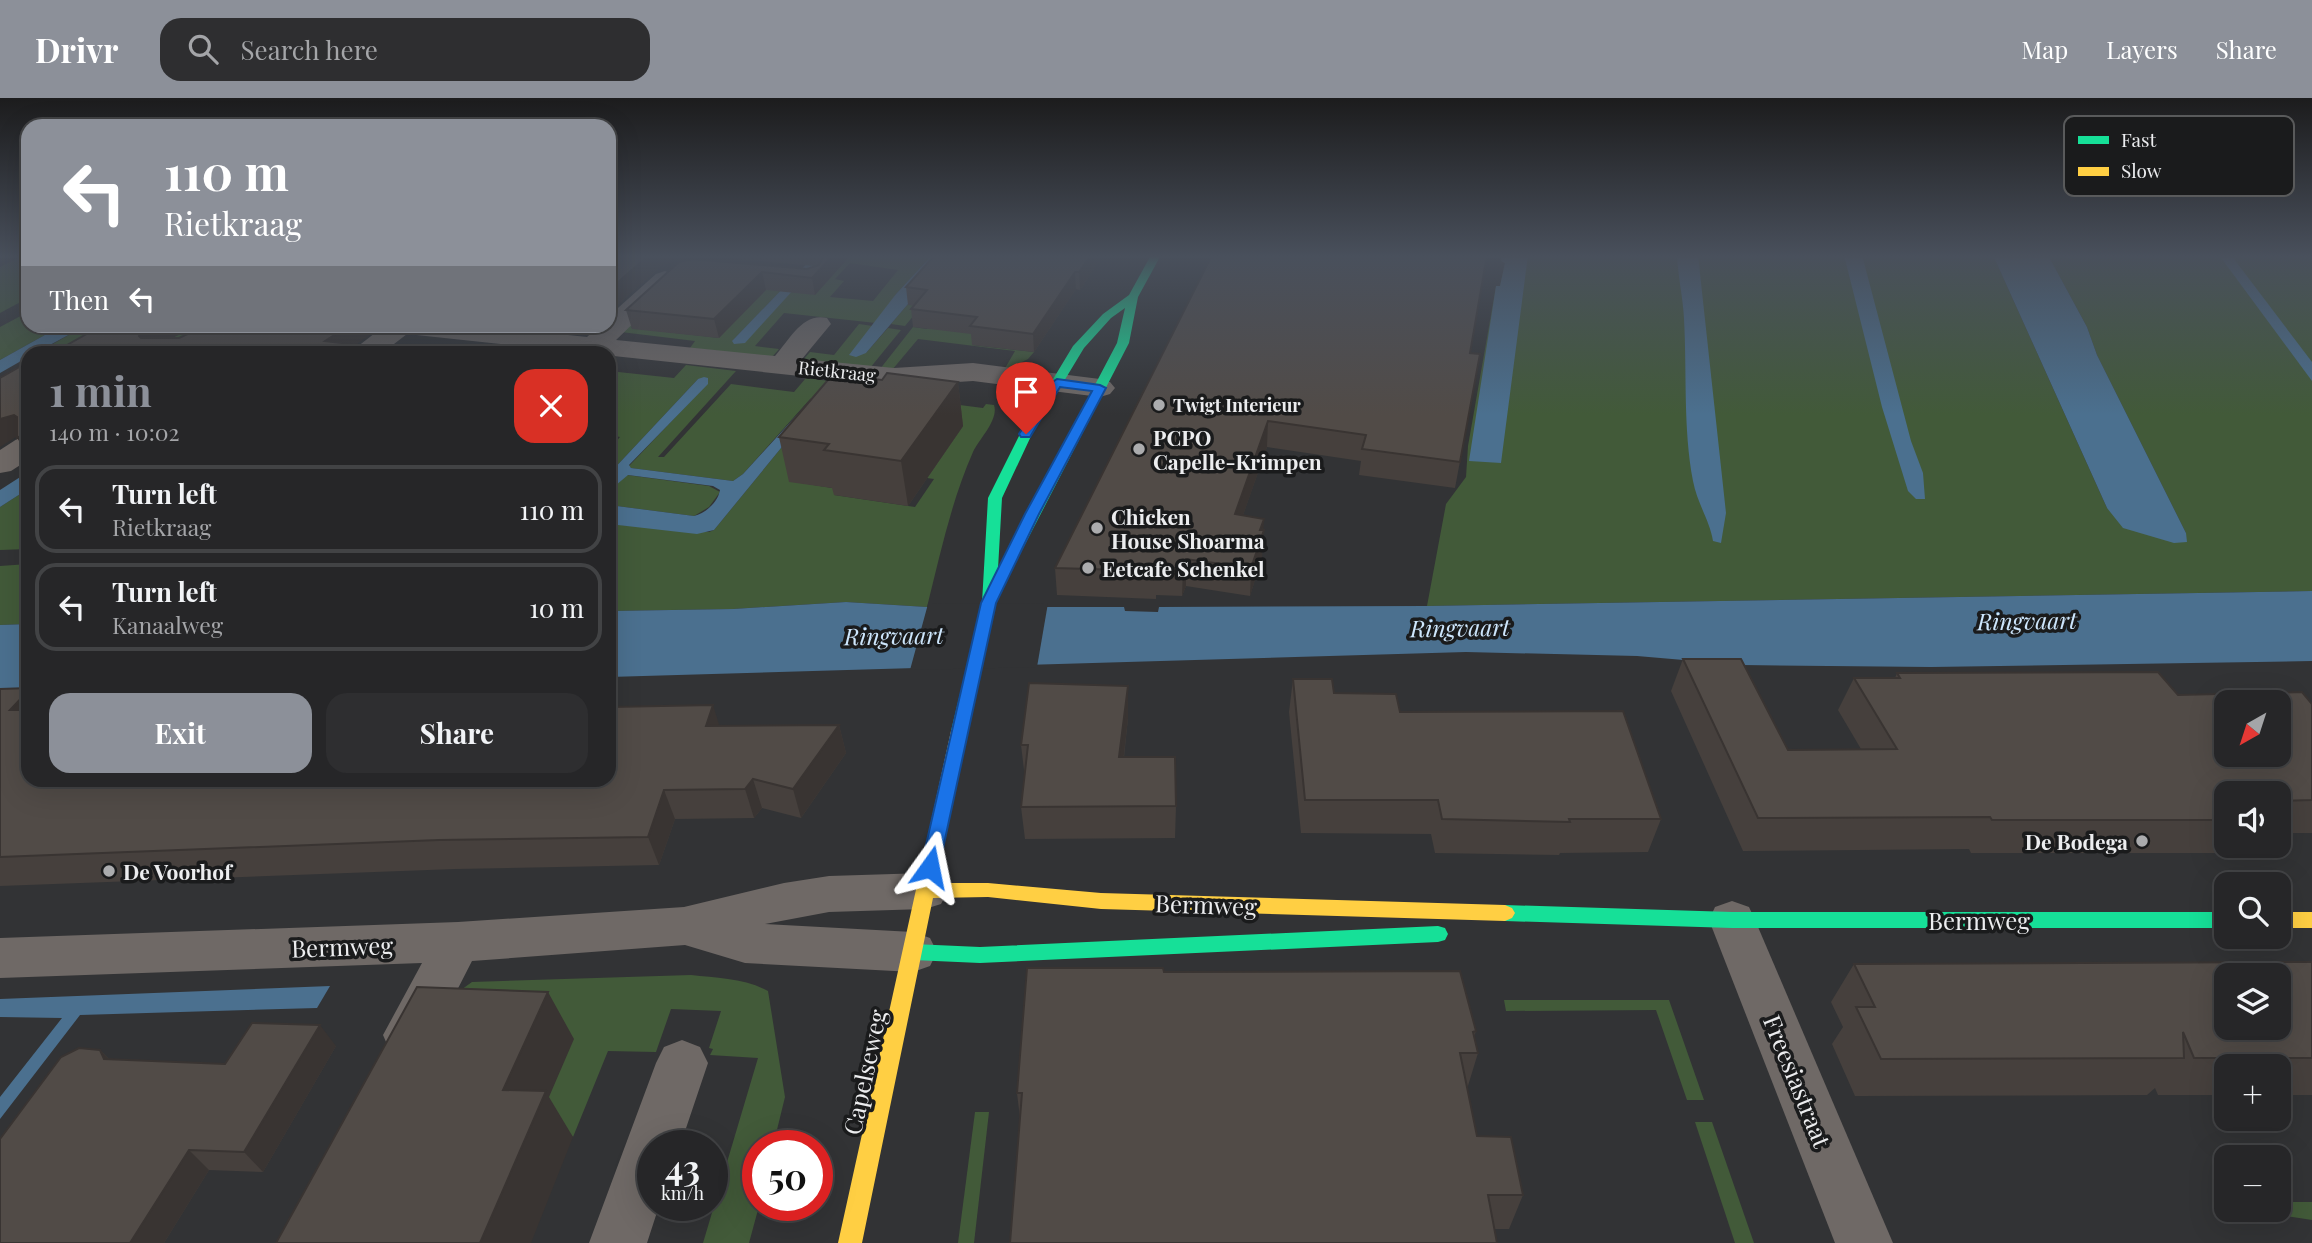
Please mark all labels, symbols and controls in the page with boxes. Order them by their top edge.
search box [160,18,650,81]
text: Drivr [35,27,118,71]
icon: search [184,30,222,68]
text: Search here [240,32,378,67]
text: Map [2022,33,2068,65]
text: Layers [2106,33,2178,65]
text: Share [2216,33,2277,65]
legend [2064,116,2294,196]
text: Fast [2121,126,2157,152]
text: 110 m [164,138,289,203]
icon: left [49,147,140,238]
text: Slow [2121,157,2162,183]
text: Rietkraag [164,201,302,244]
icon: left [123,280,161,318]
text: Then [49,282,109,317]
street label: Rietkraag [797,355,877,387]
text: 1 min [49,362,152,418]
pin [996,362,1056,434]
button: close [514,369,588,443]
icon: arrive [1007,373,1045,411]
place label: Twigt Interieur [1173,393,1301,417]
marker: Twigt Interieur [1151,397,1167,413]
text: 140 m · 10:02 [49,416,180,447]
place label: PCPO Capelle-Krimpen [1153,423,1322,475]
marker: PCPO Capelle-Krimpen [1131,441,1147,457]
text: Turn left [112,476,217,511]
icon: left [53,490,91,528]
text: 110 m [520,492,584,527]
place label: Chicken House Shoarma [1111,502,1265,554]
text: Rietkraag [112,511,211,542]
marker: Chicken House Shoarma [1089,520,1105,536]
place label: Eetcafe Schenkel [1102,554,1265,582]
marker: Eetcafe Schenkel [1080,560,1096,576]
text: Turn left [112,574,217,609]
icon: left [53,588,91,626]
text: 10 m [529,590,584,625]
water label: Ringvaart [1976,604,2078,636]
text: Kanaalweg [112,609,223,640]
water label: Ringvaart [1409,611,1511,643]
water label: Ringvaart [843,619,945,651]
north arrow [2214,690,2291,766]
map controls [2214,690,2291,1222]
button: Exit [49,693,312,773]
button: Share [326,693,588,773]
button: sound [2214,781,2291,858]
place label: De Bodega [2025,827,2128,855]
position arrow [893,830,967,904]
marker: De Bodega [2134,833,2150,849]
place label: De Voorhof [123,857,234,885]
marker: De Voorhof [101,863,117,879]
button: search [2214,872,2291,949]
street label: Bermweg [1154,886,1258,922]
street label: Bermweg [1928,904,2030,936]
street label: Bermweg [290,928,394,964]
button: layers [2214,963,2291,1040]
street label: Capelseweg [835,1006,893,1138]
street label: Freesiastraat [1757,1010,1839,1152]
button: + [2214,1054,2291,1131]
speed limit sign: 50 [742,1130,833,1221]
text: 43 [665,1143,700,1190]
button: − [2214,1145,2291,1222]
text: km/h [661,1181,704,1205]

